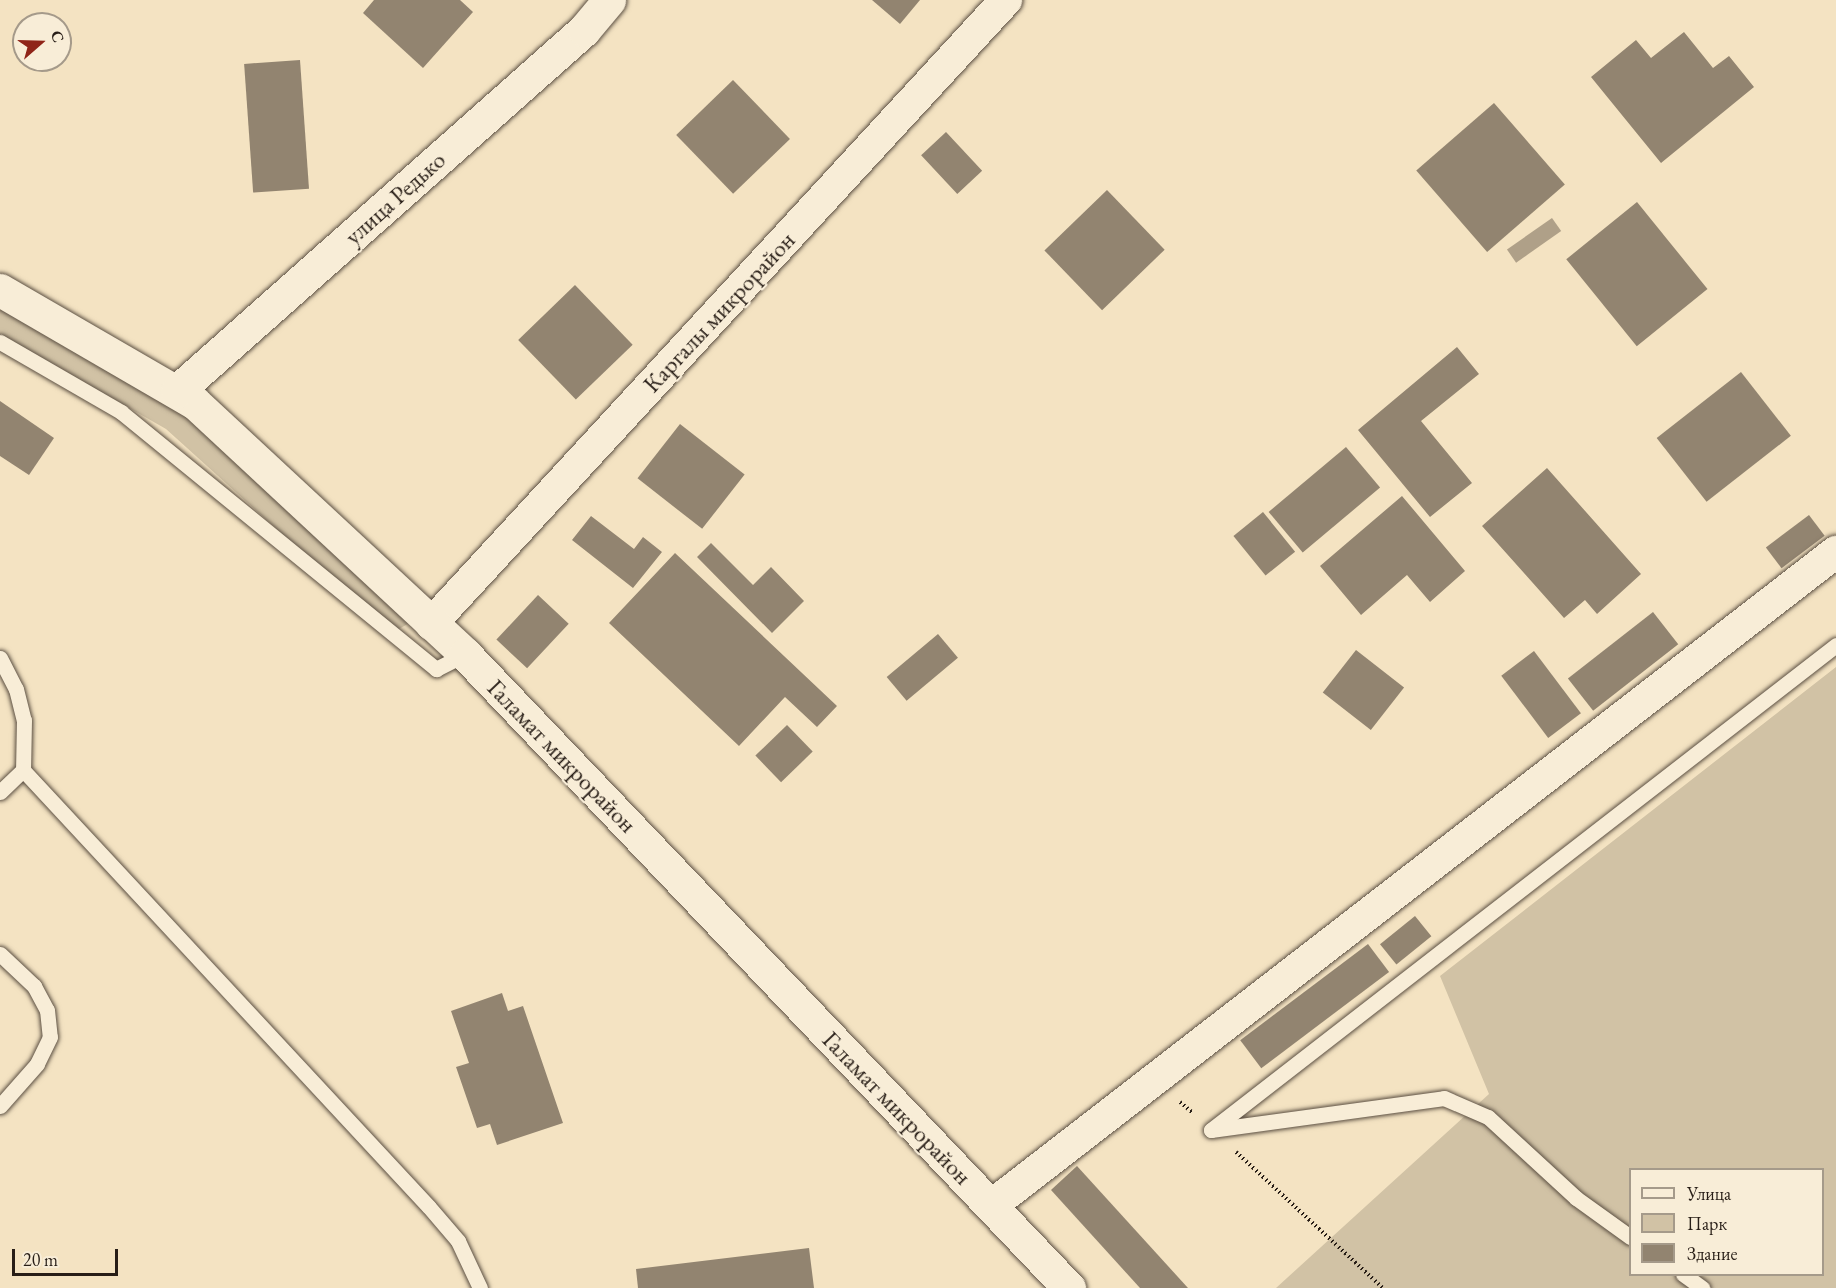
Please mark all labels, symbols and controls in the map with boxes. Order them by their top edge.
north arrow [12,12,72,72]
text: С [46,27,69,45]
street label: улица Редько [339,145,451,251]
street label: Каргалы микрорайон [637,226,801,398]
street label: Галамат микрорайон [482,673,642,839]
street label: Галамат микрорайон [817,1025,977,1191]
legend [1629,1168,1824,1276]
text: Улица [1687,1182,1731,1205]
text: Парк [1687,1212,1727,1235]
scale bar [15,1237,122,1275]
text: Здание [1687,1242,1737,1265]
text: 20 m [23,1248,58,1271]

